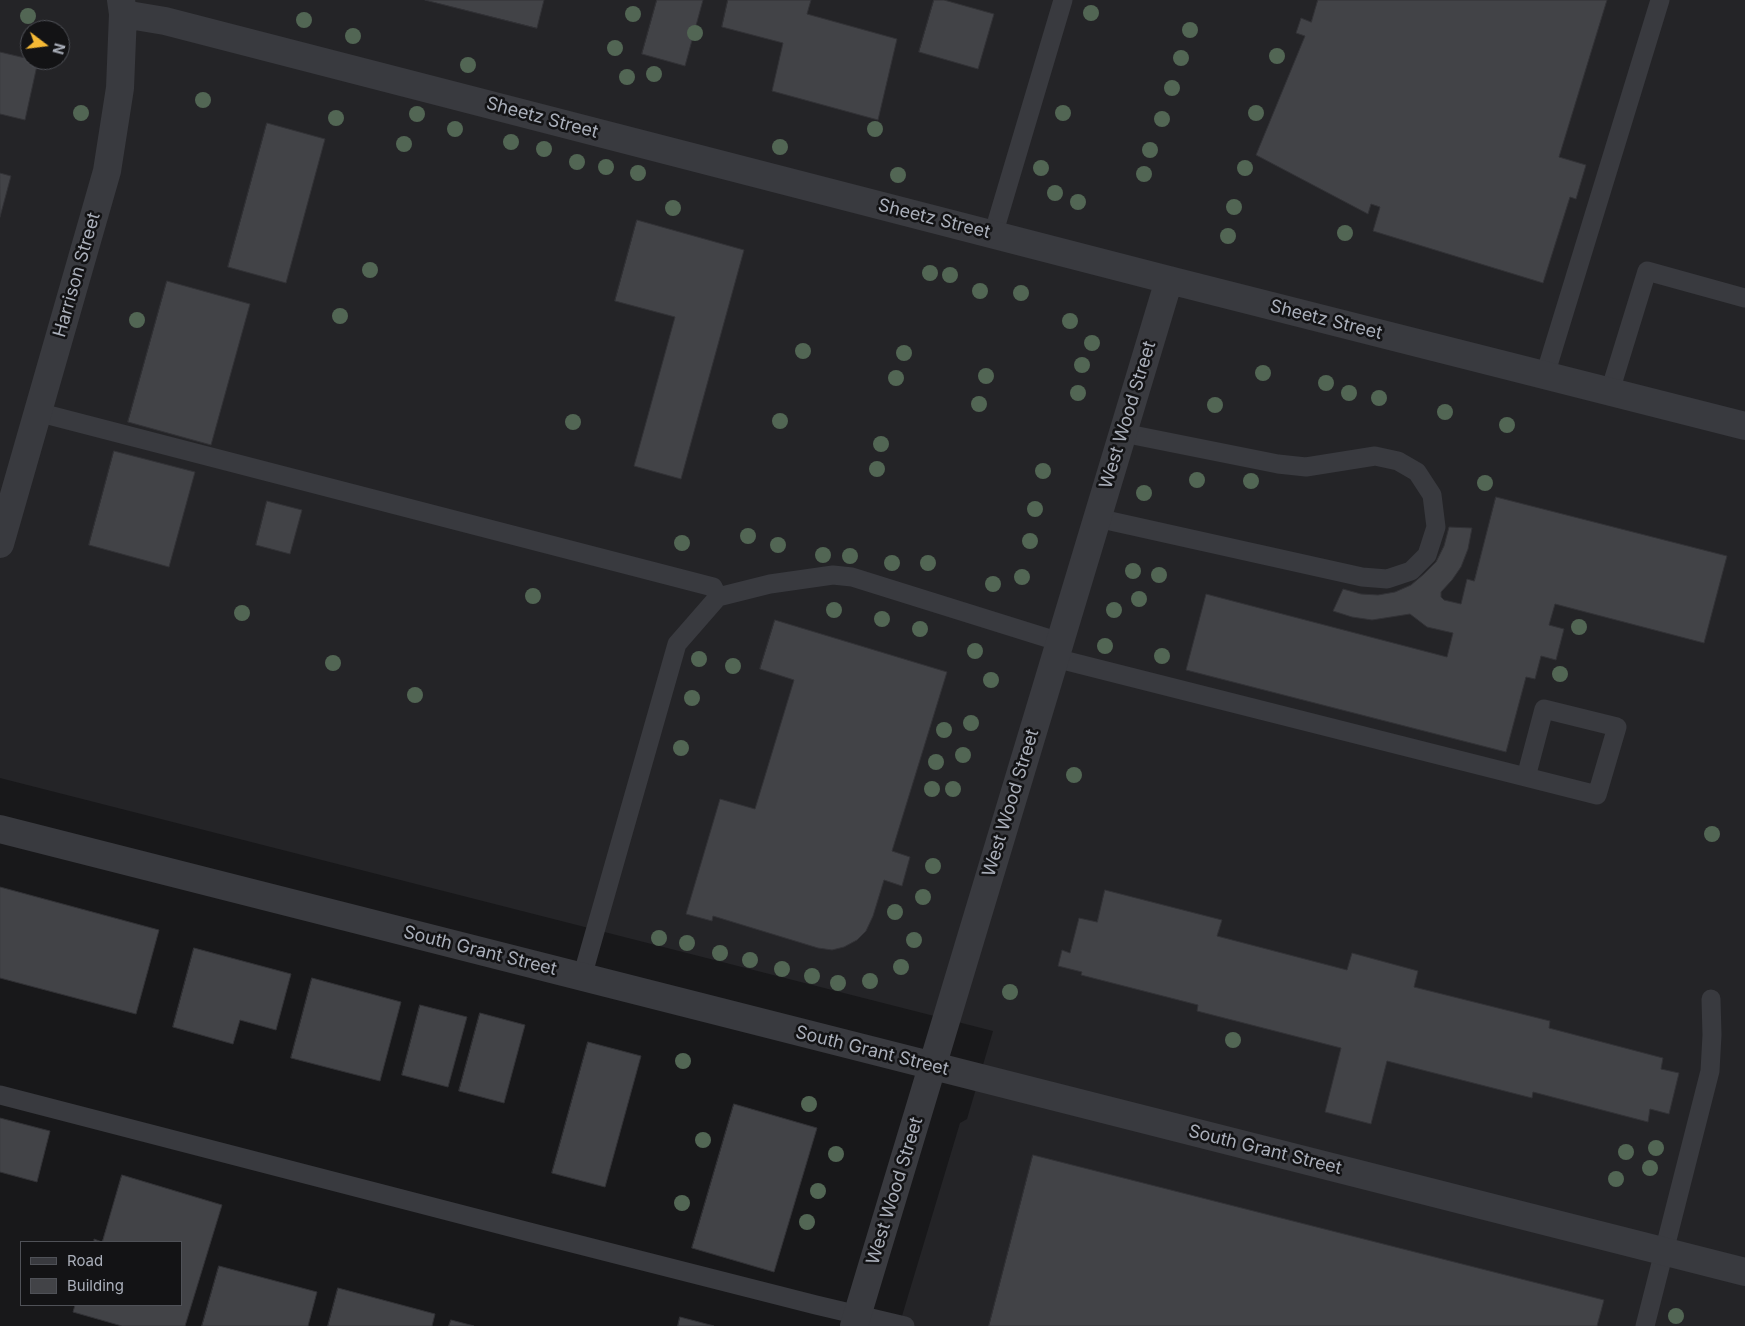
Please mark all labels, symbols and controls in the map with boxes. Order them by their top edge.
north arrow [20,20,70,70]
text: N [49,41,69,56]
street label: Sheetz Street [484,93,600,143]
street label: Sheetz Street [876,195,992,243]
street label: Harrison Street [49,210,105,340]
street label: Sheetz Street [1268,296,1384,344]
street label: West Wood Street [1095,339,1161,491]
street label: West Wood Street [978,727,1044,879]
street label: South Grant Street [401,921,559,981]
street label: South Grant Street [793,1021,951,1081]
street label: West Wood Street [862,1115,928,1267]
street label: South Grant Street [1186,1120,1344,1180]
legend [20,1241,182,1306]
text: Road [67,1251,103,1270]
text: Building [67,1276,124,1295]

